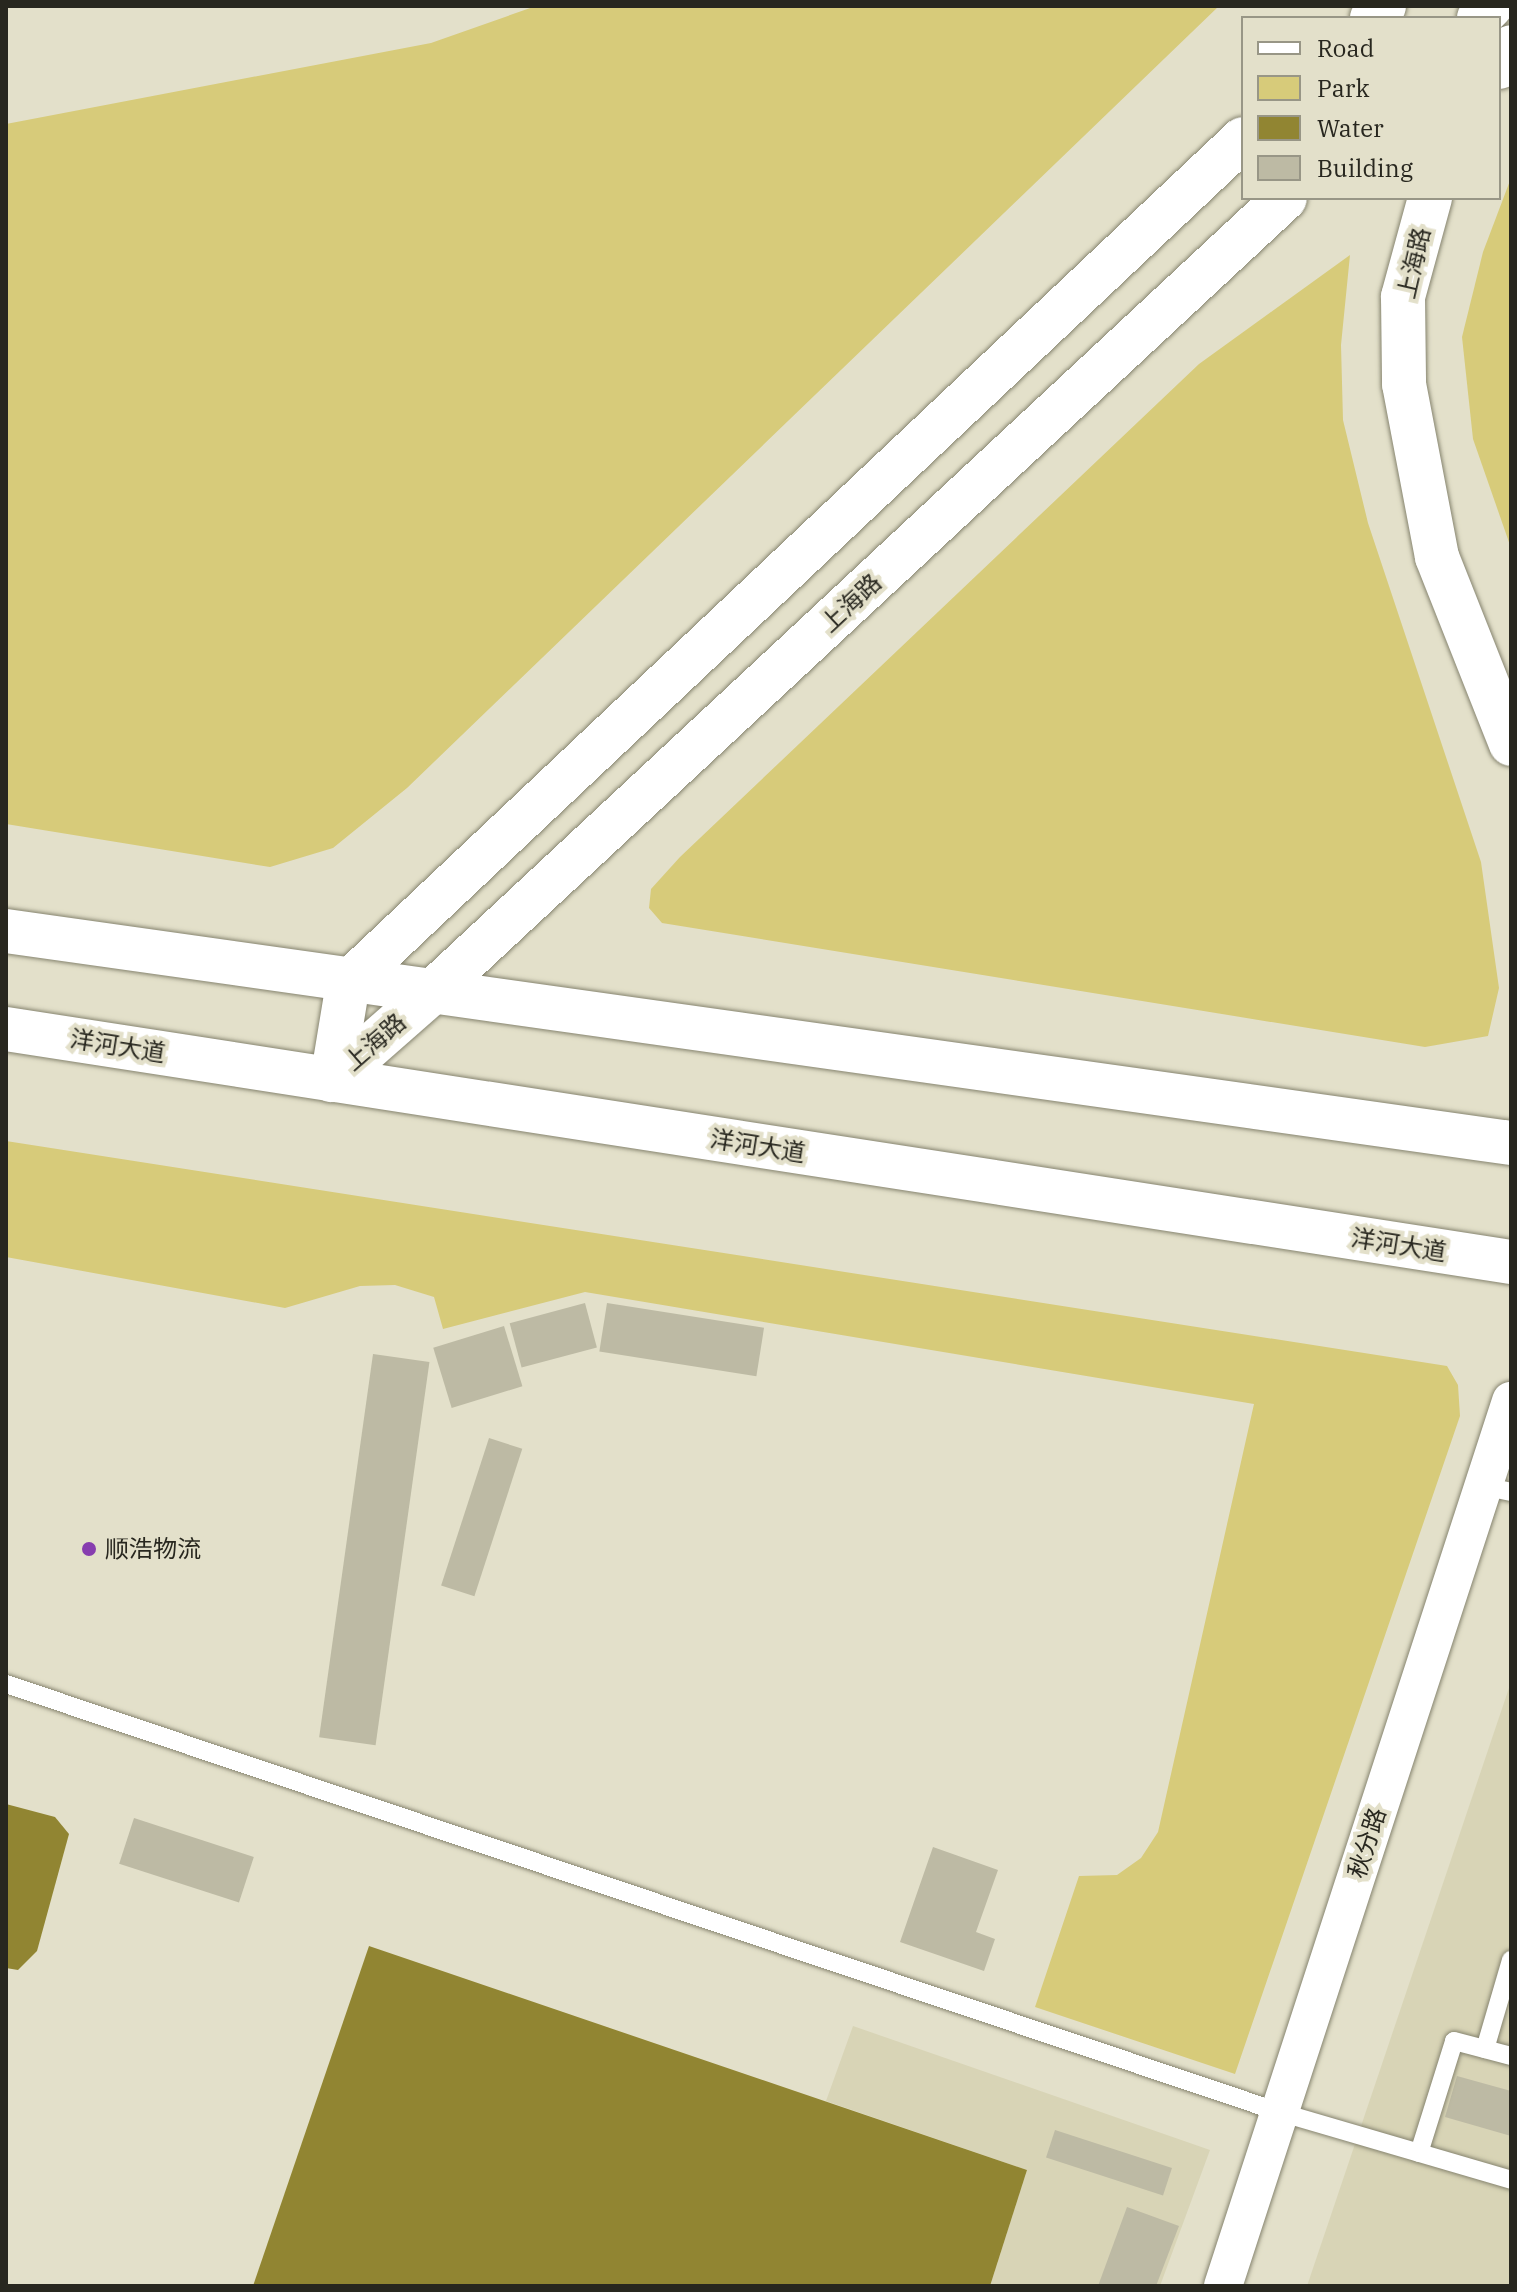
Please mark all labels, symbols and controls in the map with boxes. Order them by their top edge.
legend [1241,16,1501,200]
text: Road [1317,32,1374,64]
text: Park [1317,72,1369,104]
text: Water [1317,112,1384,144]
text: Building [1317,152,1413,184]
street label: 上海路 [1392,225,1436,301]
street label: 上海路 [815,568,887,638]
street label: 上海路 [338,1008,412,1076]
street label: 洋河大道 [68,1024,168,1068]
street label: 洋河大道 [708,1124,808,1168]
street label: 洋河大道 [1349,1223,1449,1267]
place label: 顺浩物流 [105,1535,201,1563]
marker: 顺浩物流 [80,1540,98,1558]
street label: 秋分路 [1342,1804,1392,1882]

